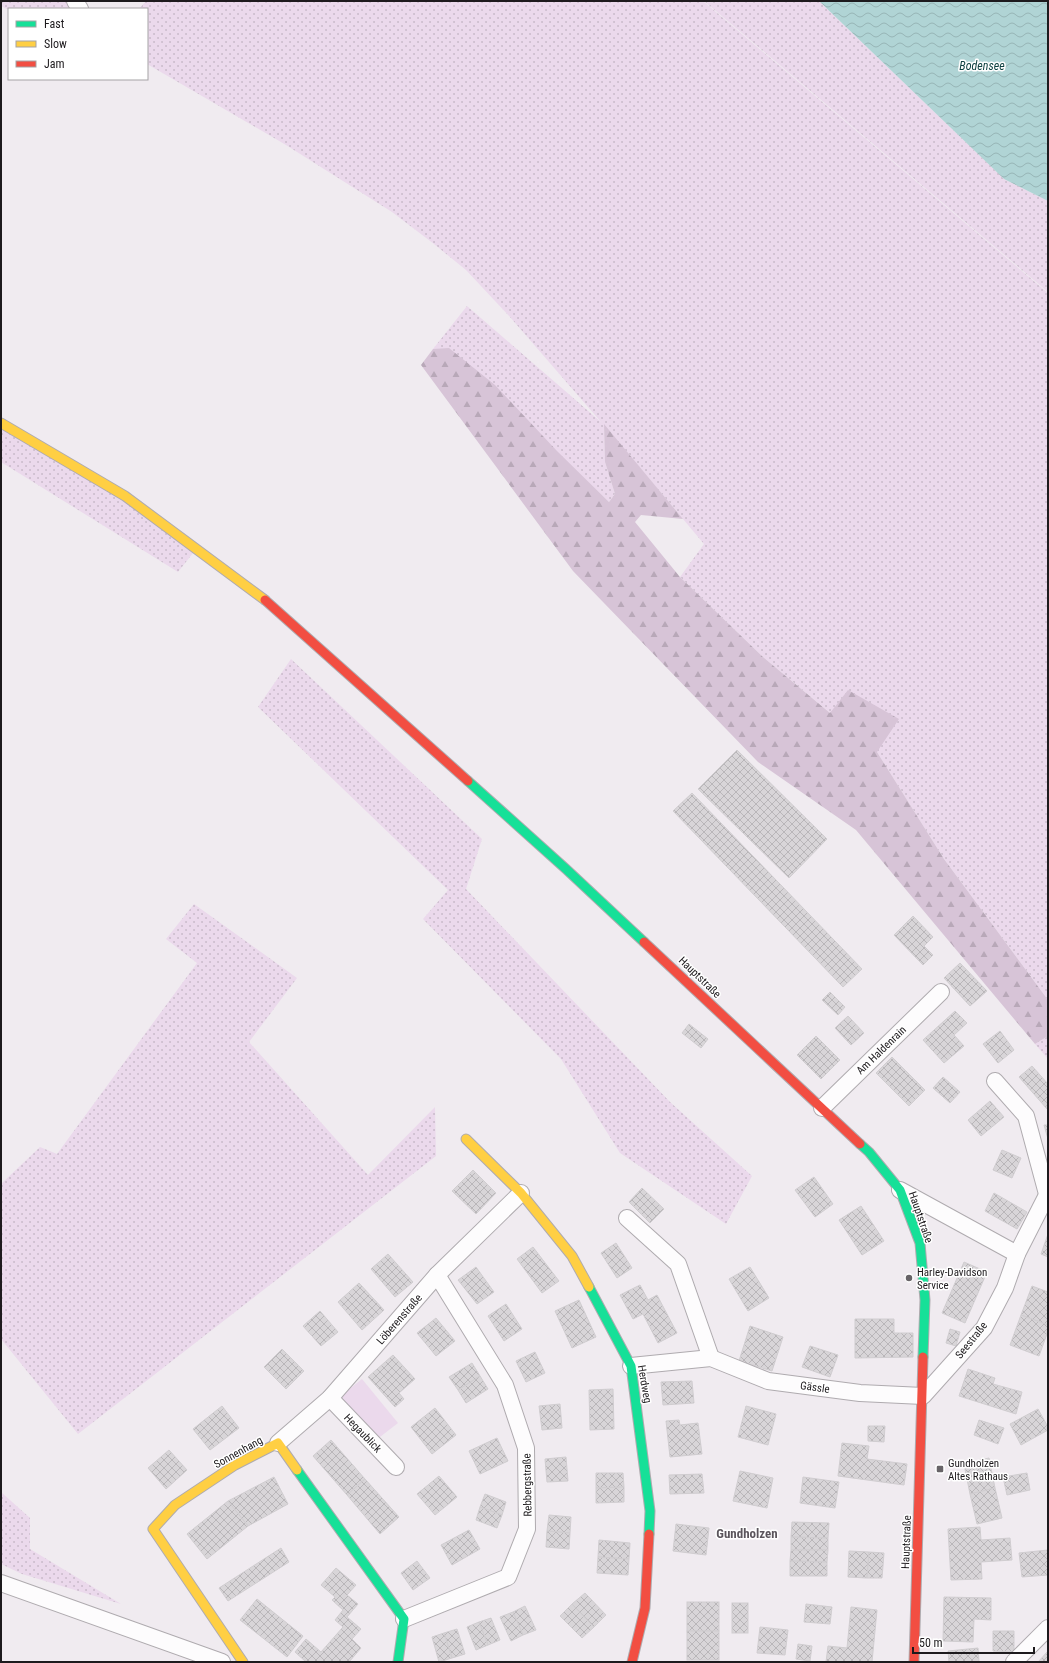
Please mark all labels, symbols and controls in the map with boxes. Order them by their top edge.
legend [8,8,148,80]
text: Fast [44,17,65,31]
text: Slow [44,37,67,51]
text: Jam [44,57,65,71]
water label: Bodensee [959,59,1005,73]
street label: Hauptstraße [676,954,723,1001]
street label: Am Haldenrain [854,1023,909,1077]
street label: Hauptstraße [906,1190,935,1245]
place label: Harley-Davidson Service [917,1266,987,1292]
marker: Harley-Davidson Service [904,1273,914,1283]
street label: Löberenstraße [374,1291,425,1347]
street label: Seestraße [953,1319,990,1361]
street label: Herdweg [635,1364,654,1404]
street label: Gässle [799,1379,830,1396]
street label: Hegaublick [341,1411,384,1455]
street label: Sonnenhang [212,1434,265,1471]
street label: Rebbergstraße [520,1453,535,1517]
place label: Gundholzen Altes Rathaus [948,1457,1008,1483]
marker: Gundholzen Altes Rathaus [935,1464,945,1474]
street label: Hauptstraße [899,1515,914,1569]
district label: Gundholzen [716,1526,778,1541]
scale bar [913,1629,1034,1655]
text: 50 m [919,1636,943,1650]

